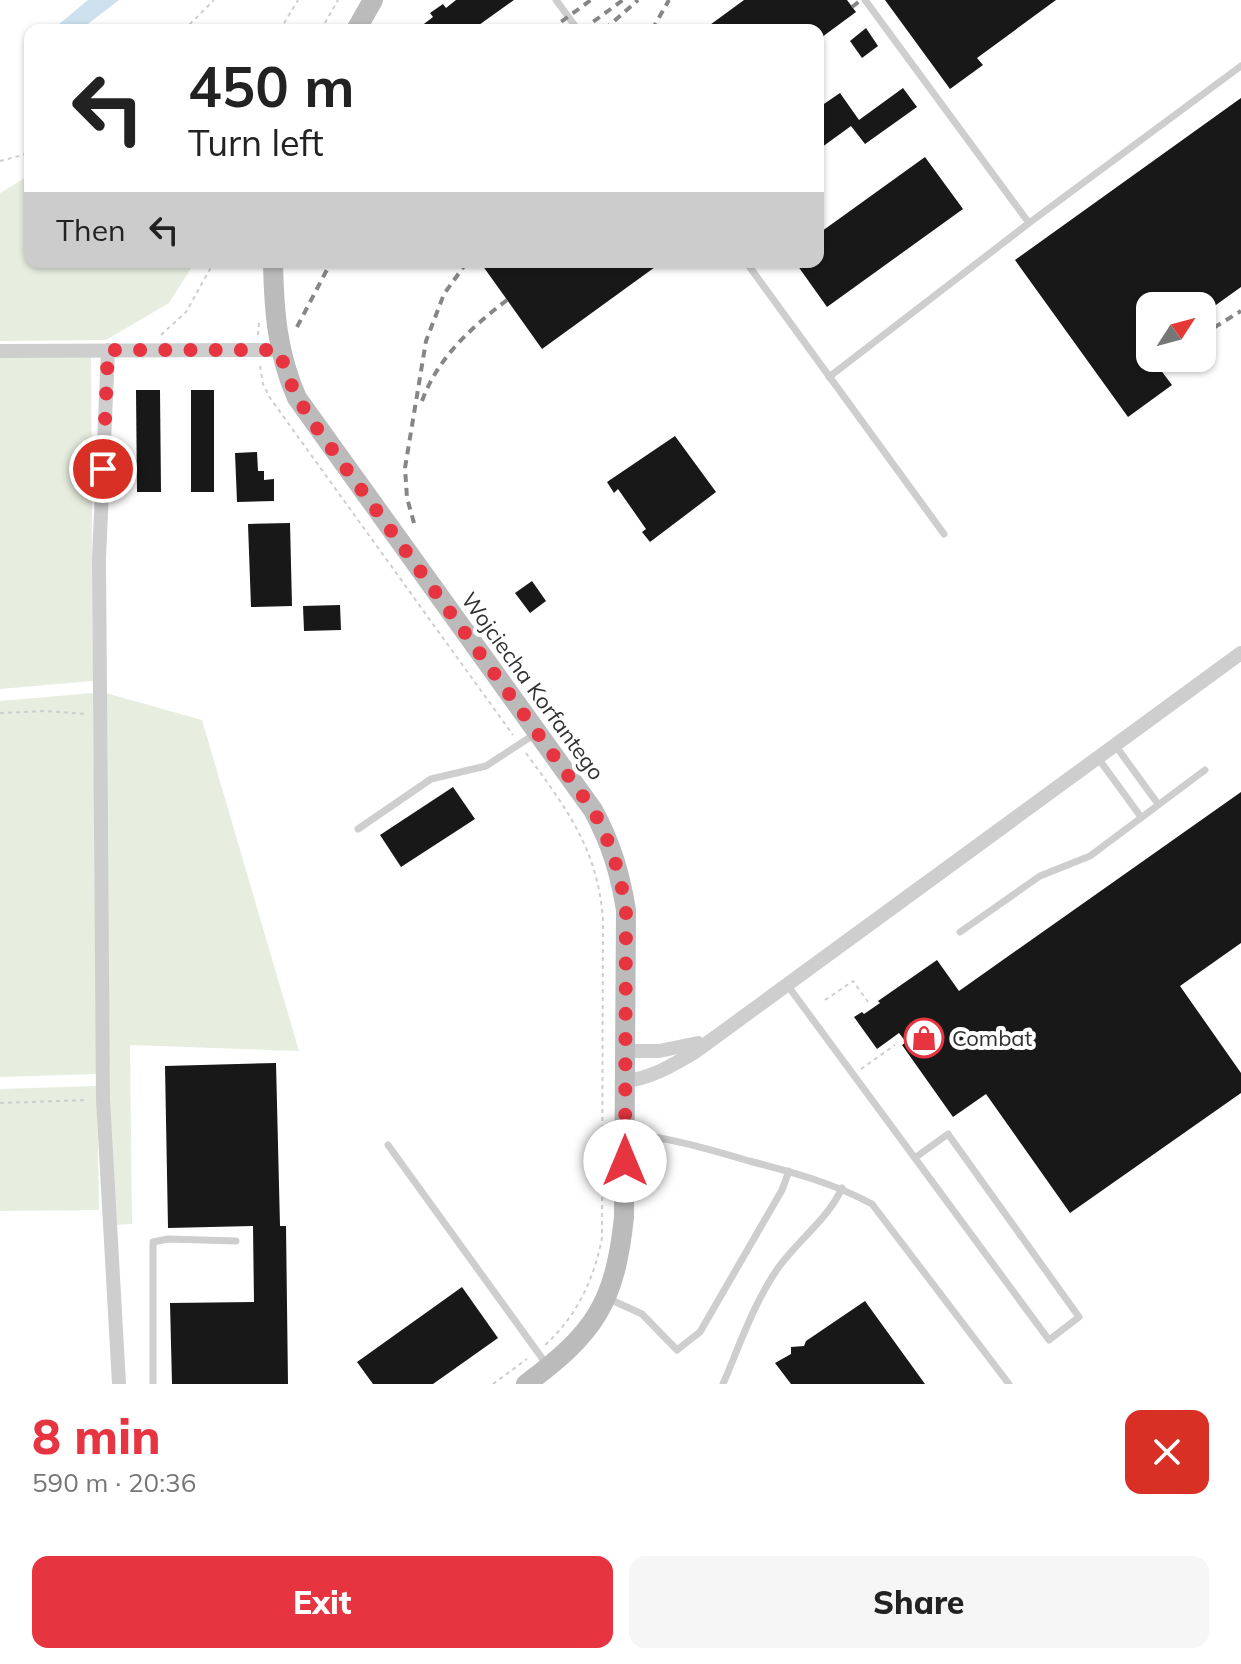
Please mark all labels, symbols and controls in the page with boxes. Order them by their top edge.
text: 450 m [188,51,355,121]
icon: left [56,56,160,160]
text: Turn left [188,120,324,165]
icon: left [142,208,186,252]
text: Then [56,211,126,249]
north arrow [1136,292,1216,372]
map controls [1136,292,1216,372]
pin [69,435,137,503]
icon: arrive [81,447,125,491]
street label: Wojciecha Korfantego [455,587,611,785]
shop icon: Combat [903,1017,945,1059]
place label: Combat [952,1024,1033,1052]
position arrow [583,1119,667,1203]
text: 8 min [32,1406,161,1466]
button: close [1125,1410,1209,1494]
text: 590 m · 20:36 [32,1466,196,1499]
button: Exit [32,1556,613,1648]
button: Share [629,1556,1209,1648]

